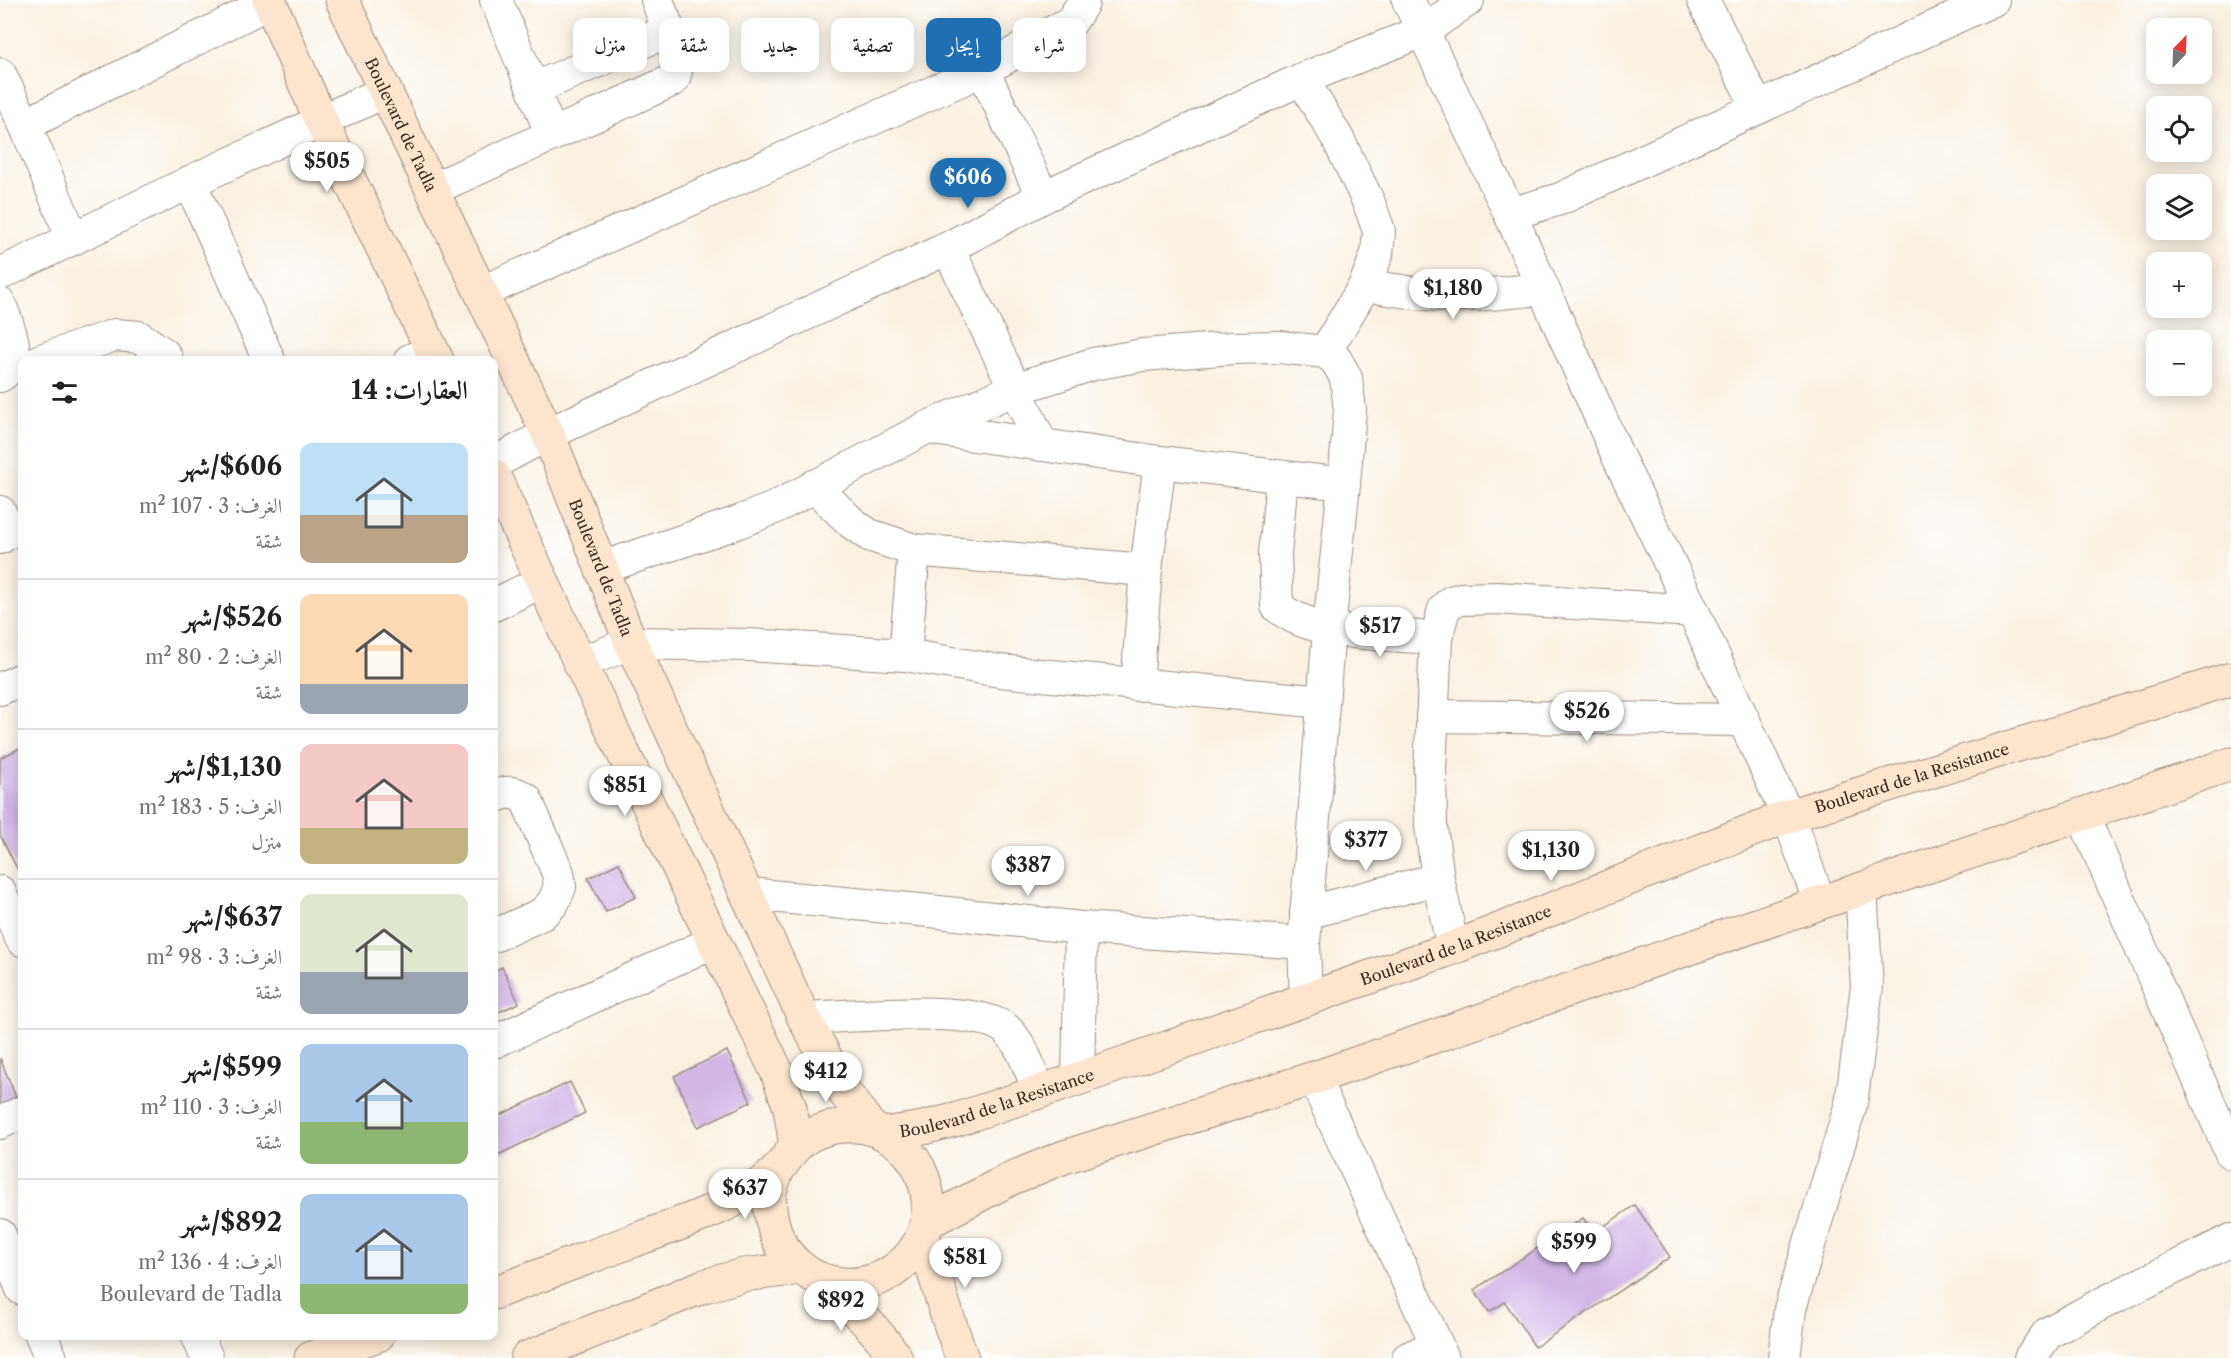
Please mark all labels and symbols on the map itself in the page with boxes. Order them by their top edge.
north arrow [2146,18,2212,84]
street label: Boulevard de Tadla [361,54,442,195]
pin: $505 [291,142,363,193]
pin: $606 [932,158,1004,209]
pin: $1,180 [1404,269,1502,320]
street label: Boulevard de Tadla [565,496,637,639]
pin: $517 [1344,607,1416,658]
pin: $526 [1551,692,1623,743]
street label: Boulevard de la Resistance [1812,738,2012,817]
pin: $851 [589,766,661,817]
pin: $377 [1330,821,1402,872]
pin: $1,130 [1502,831,1600,882]
pin: $387 [992,846,1064,897]
street label: Boulevard de la Resistance [1358,900,1554,990]
pin: $412 [790,1052,862,1103]
street label: Boulevard de la Resistance [898,1064,1097,1141]
pin: $637 [709,1169,781,1220]
pin: $599 [1538,1223,1610,1274]
pin: $581 [929,1238,1001,1289]
pin: $892 [805,1281,877,1332]

